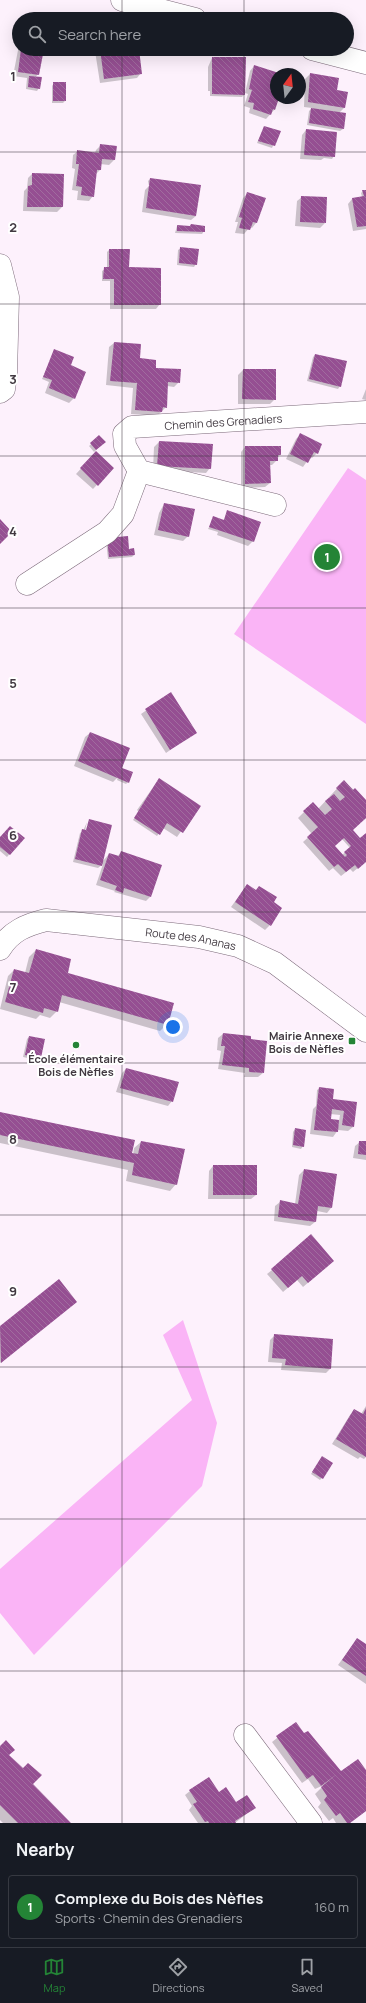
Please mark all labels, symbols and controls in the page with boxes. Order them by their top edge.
search box [12,12,354,56]
icon: search [26,23,48,45]
text: Search here [58,24,141,45]
text: 1 [10,67,16,85]
north arrow [270,68,306,104]
text: 2 [9,218,17,236]
text: 3 [9,370,17,388]
street label: Chemin des Grenadiers [164,410,283,432]
text: 4 [9,522,17,540]
pin: 1 [314,542,340,572]
text: 5 [9,674,17,692]
text: 6 [9,826,17,844]
street label: Route des Ananas [145,924,238,953]
text: 7 [10,978,17,996]
your location [163,1017,183,1037]
place label: Mairie Annexe Bois de Nèfles [269,1028,344,1056]
marker: Mairie Annexe Bois de Nèfles [347,1036,357,1046]
marker: École élémentaire Bois de Nèfles [71,1040,81,1050]
place label: École élémentaire Bois de Nèfles [28,1051,124,1079]
text: 8 [9,1130,17,1148]
text: 9 [9,1282,17,1300]
text: Nearby [16,1838,74,1861]
text: Complexe du Bois des Nèfles [55,1888,263,1909]
text: 1 [27,1898,33,1916]
text: 160 m [314,1898,349,1916]
text: Sports · Chemin des Grenadiers [55,1909,242,1927]
tab: Map [43,1956,65,1995]
tab: Directions [152,1956,205,1995]
tab: Saved [292,1956,323,1995]

